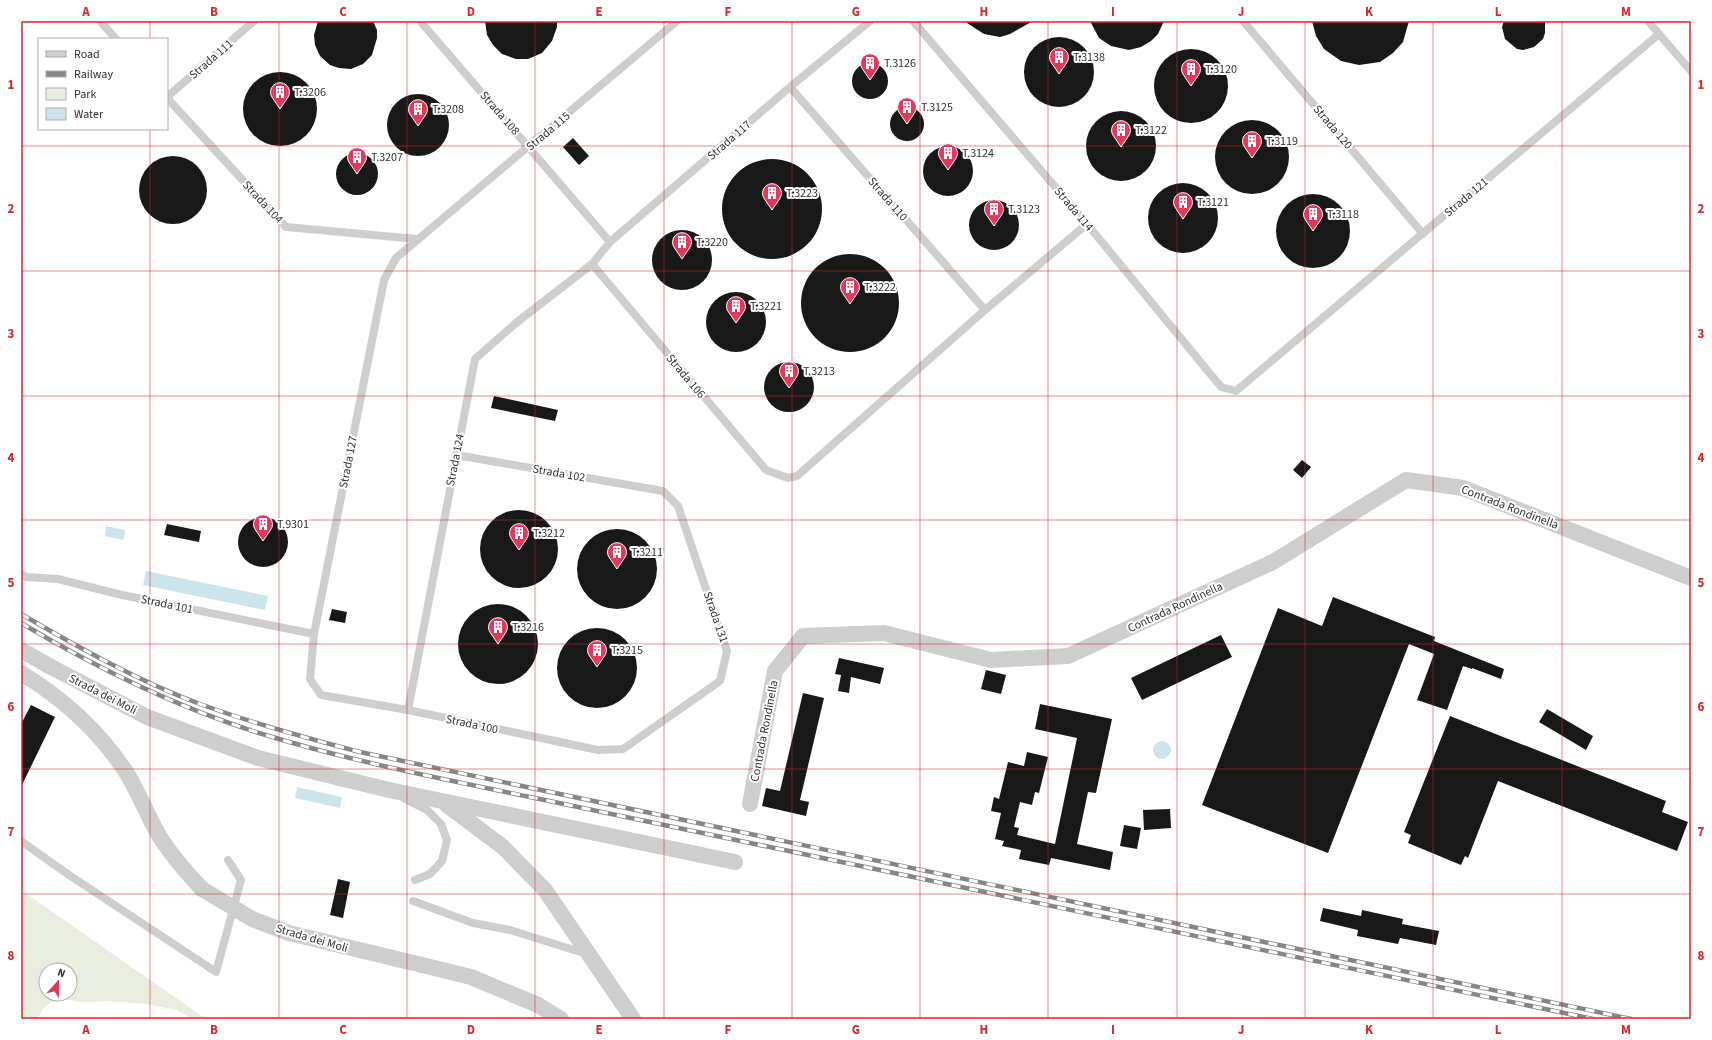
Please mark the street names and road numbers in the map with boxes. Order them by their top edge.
street label: Strada 111 [186,36,237,83]
street label: Strada 108 [476,88,523,139]
street label: Strada 120 [1309,102,1356,153]
street label: Strada 115 [523,108,574,155]
street label: Strada 117 [704,117,755,164]
street label: Strada 110 [864,174,911,225]
street label: Strada 121 [1441,174,1492,221]
street label: Strada 104 [238,177,287,228]
street label: Strada 114 [1050,184,1097,235]
street label: Strada 106 [662,351,709,402]
street label: Strada 124 [442,432,469,488]
street label: Strada 127 [335,434,362,490]
street label: Strada 102 [531,461,587,486]
street label: Contrada Rondinella [1459,481,1561,534]
street label: Contrada Rondinella [1125,578,1226,637]
street label: Strada 131 [699,589,732,645]
street label: Strada 101 [139,591,195,618]
street label: Strada dei Moli [66,670,140,719]
street label: Contrada Rondinella [746,679,783,783]
street label: Strada 100 [444,711,500,738]
street label: Strada dei Moli [274,920,350,957]

